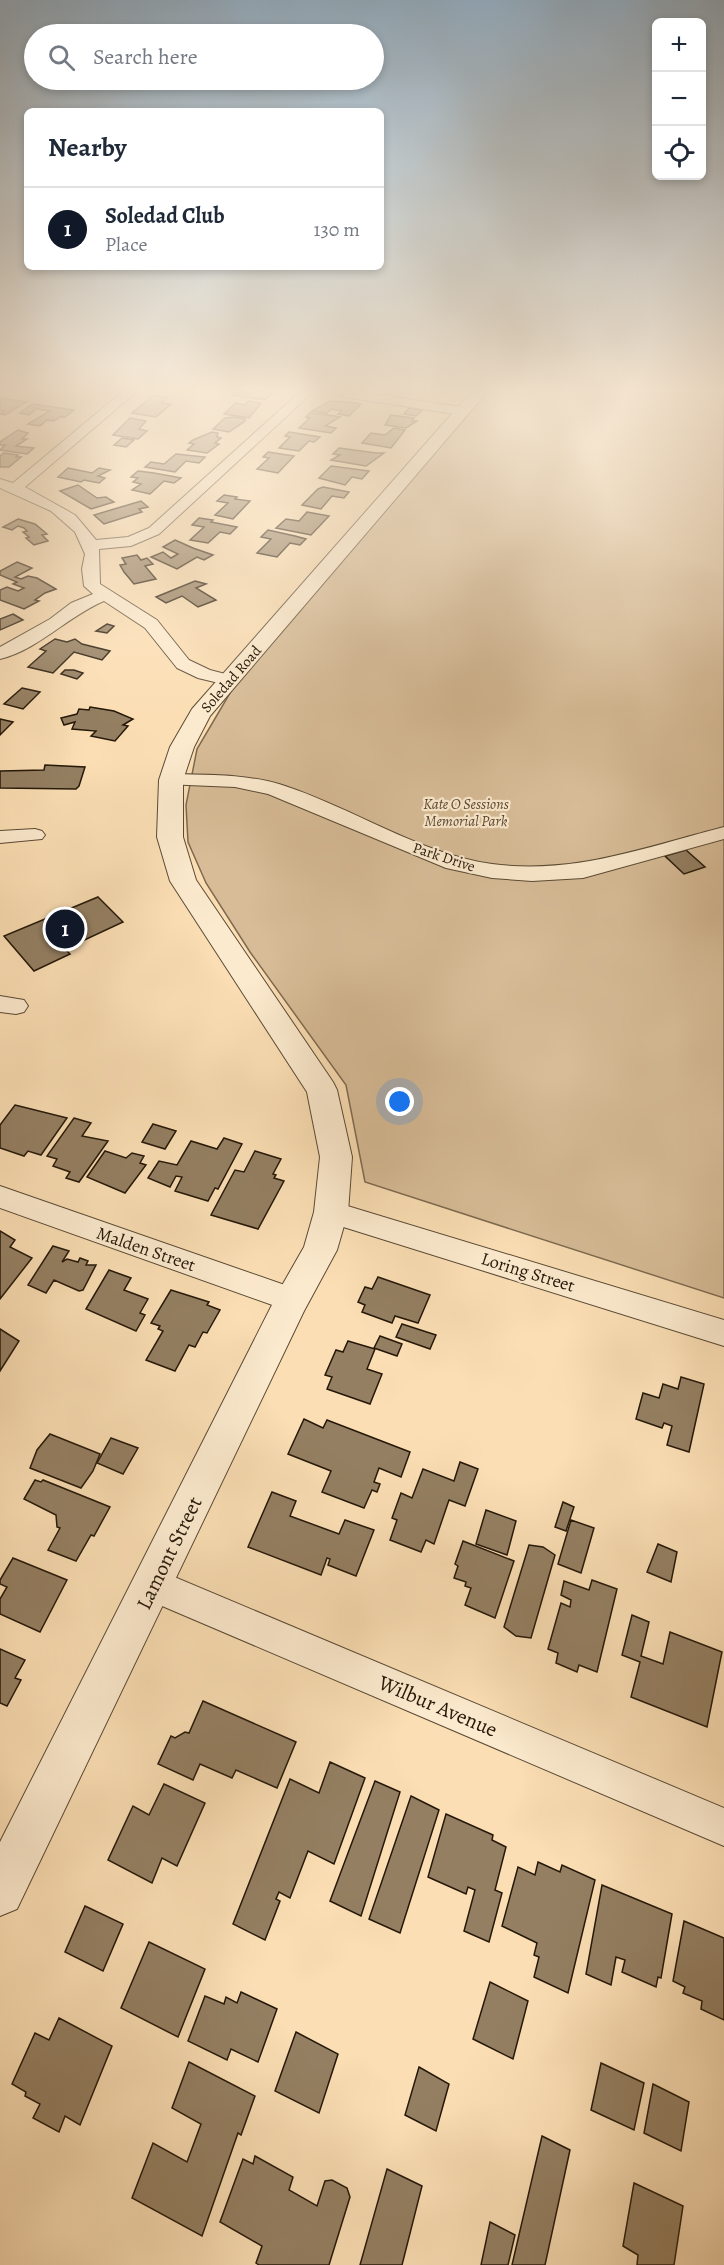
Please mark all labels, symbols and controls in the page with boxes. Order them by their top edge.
map controls [652,18,706,180]
button: + [652,18,706,72]
search box [24,24,384,90]
icon: search [45,41,78,74]
text: Search here [93,42,198,72]
button: − [652,72,706,126]
button: locate [652,126,706,180]
text: Nearby [48,130,127,165]
text: Soledad Club [105,201,225,231]
text: 1 [64,216,71,243]
text: 130 m [314,216,360,243]
text: Place [105,231,147,258]
street label: Soledad Road [196,640,266,717]
park label: Kate O Sessions Memorial Park [423,794,509,831]
street label: Park Drive [410,837,478,877]
pin: 1 [46,906,84,952]
your location [385,1087,414,1116]
street label: Malden Street [93,1221,199,1277]
street label: Loring Street [478,1246,578,1298]
street label: Lamont Street [130,1492,208,1614]
street label: Wilbur Avenue [373,1668,502,1744]

